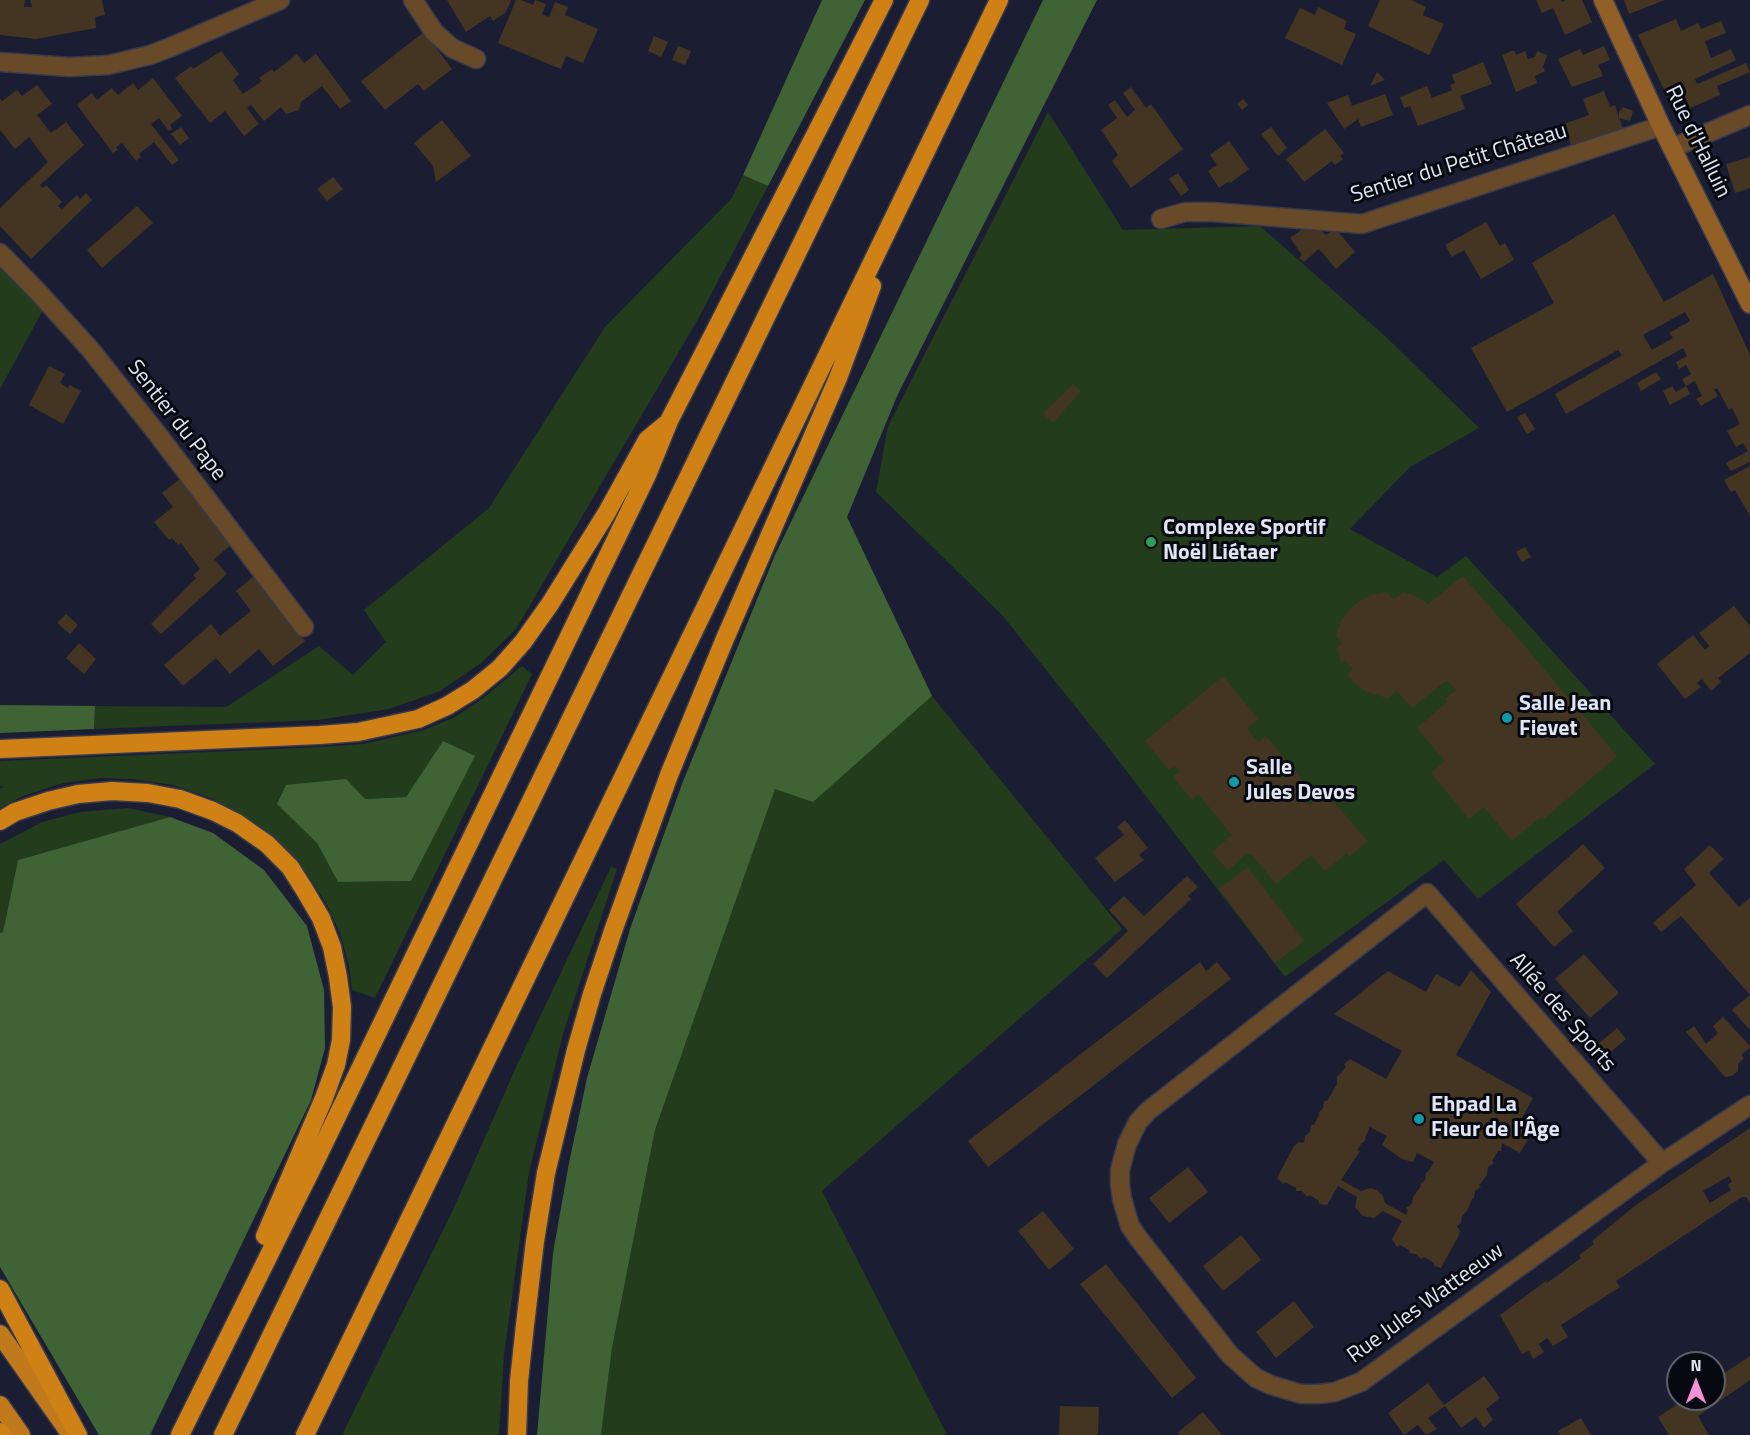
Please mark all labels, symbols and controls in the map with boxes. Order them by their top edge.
street label: Rue d'Halluin [1658,82,1736,202]
street label: Sentier du Petit Château [1348,119,1570,209]
street label: Sentier du Pape [121,355,231,487]
place label: Complexe Sportif Noël Liétaer [1163,516,1326,568]
marker: Complexe Sportif Noël Liétaer [1144,535,1158,549]
place label: Salle Jean Fievet [1519,692,1611,744]
marker: Salle Jean Fievet [1500,711,1514,725]
place label: Salle Jules Devos [1246,756,1355,807]
marker: Salle Jules Devos [1227,775,1241,789]
street label: Allée des Sports [1503,948,1621,1078]
place label: Ehpad La Fleur de l'Âge [1431,1093,1560,1144]
marker: Ehpad La Fleur de l'Âge [1412,1112,1426,1126]
street label: Rue Jules Watteeuw [1343,1238,1509,1370]
north arrow [1666,1351,1726,1411]
text: N [1690,1353,1702,1377]

